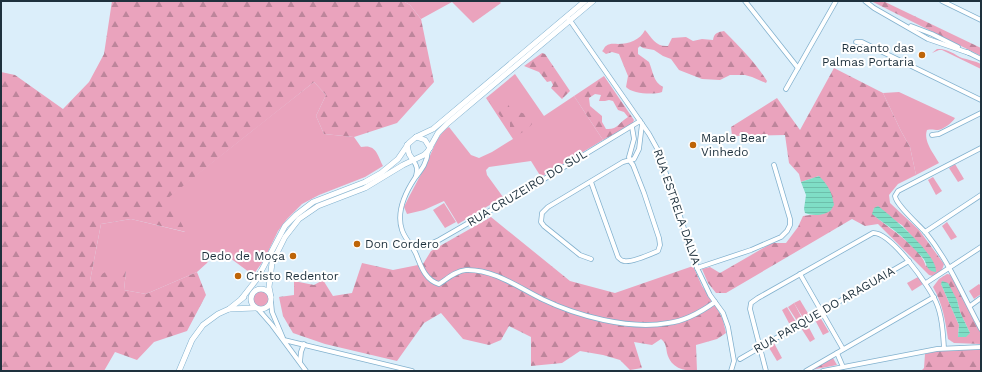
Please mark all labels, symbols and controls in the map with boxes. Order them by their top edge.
place label: Recanto das Palmas Portaria [822,41,914,69]
marker: Recanto das Palmas Portaria [917,50,927,60]
place label: Maple Bear Vinhedo [701,131,767,159]
marker: Maple Bear Vinhedo [688,140,698,150]
street label: RUA CRUZEIRO DO SUL [465,147,589,229]
street label: RUA ESTRELA DALVA [651,147,703,267]
place label: Don Cordero [365,237,439,251]
marker: Don Cordero [352,239,362,249]
place label: Dedo de Moça [201,249,285,263]
marker: Dedo de Moça [288,251,298,261]
street label: RUA PARQUE DO ARAGUAIA [751,264,897,356]
place label: Cristo Redentor [246,269,339,283]
marker: Cristo Redentor [233,271,243,281]

